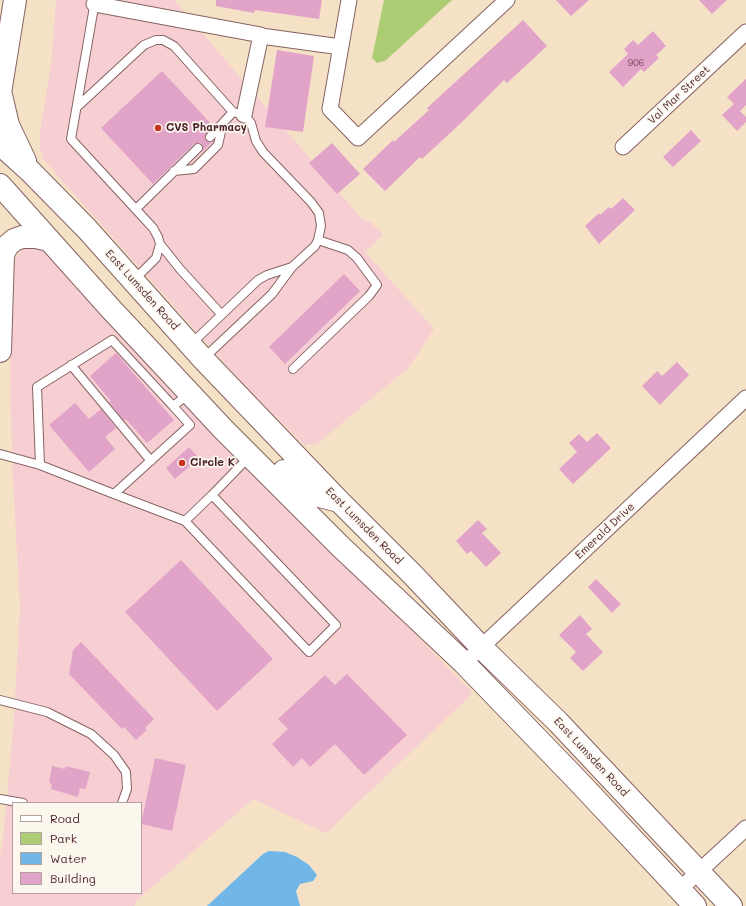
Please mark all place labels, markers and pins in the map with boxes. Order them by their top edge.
place label: CVS Pharmacy [166,121,247,135]
marker: CVS Pharmacy [153,123,163,133]
place label: Circle K [190,456,235,470]
marker: Circle K [177,458,187,468]

